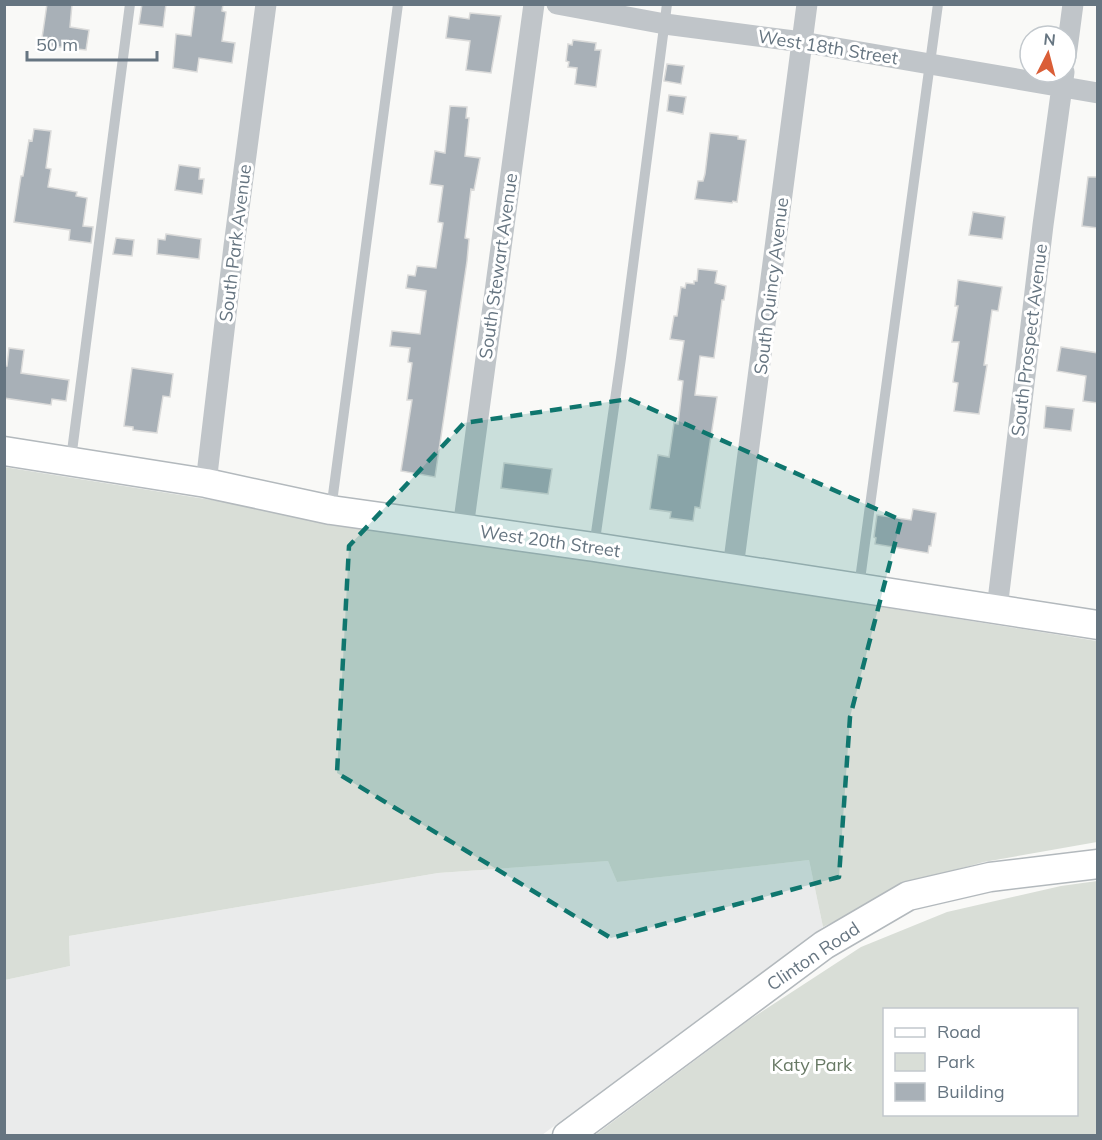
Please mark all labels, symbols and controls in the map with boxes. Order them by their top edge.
scale bar [27,24,158,62]
north arrow [1018,24,1078,84]
street label: West 18th Street [756,25,900,69]
text: N [1043,29,1057,50]
text: 50 m [36,33,78,56]
street label: South Park Avenue [214,163,256,323]
street label: South Stewart Avenue [474,172,522,360]
street label: South Quincy Avenue [749,196,793,376]
street label: South Prospect Avenue [1006,242,1052,438]
street label: West 20th Street [478,520,622,562]
street label: Clinton Road [762,916,864,996]
legend [883,1008,1078,1116]
text: Road [937,1020,981,1043]
text: Park [937,1050,976,1073]
park label: Katy Park [772,1053,853,1076]
text: Building [937,1080,1005,1103]

